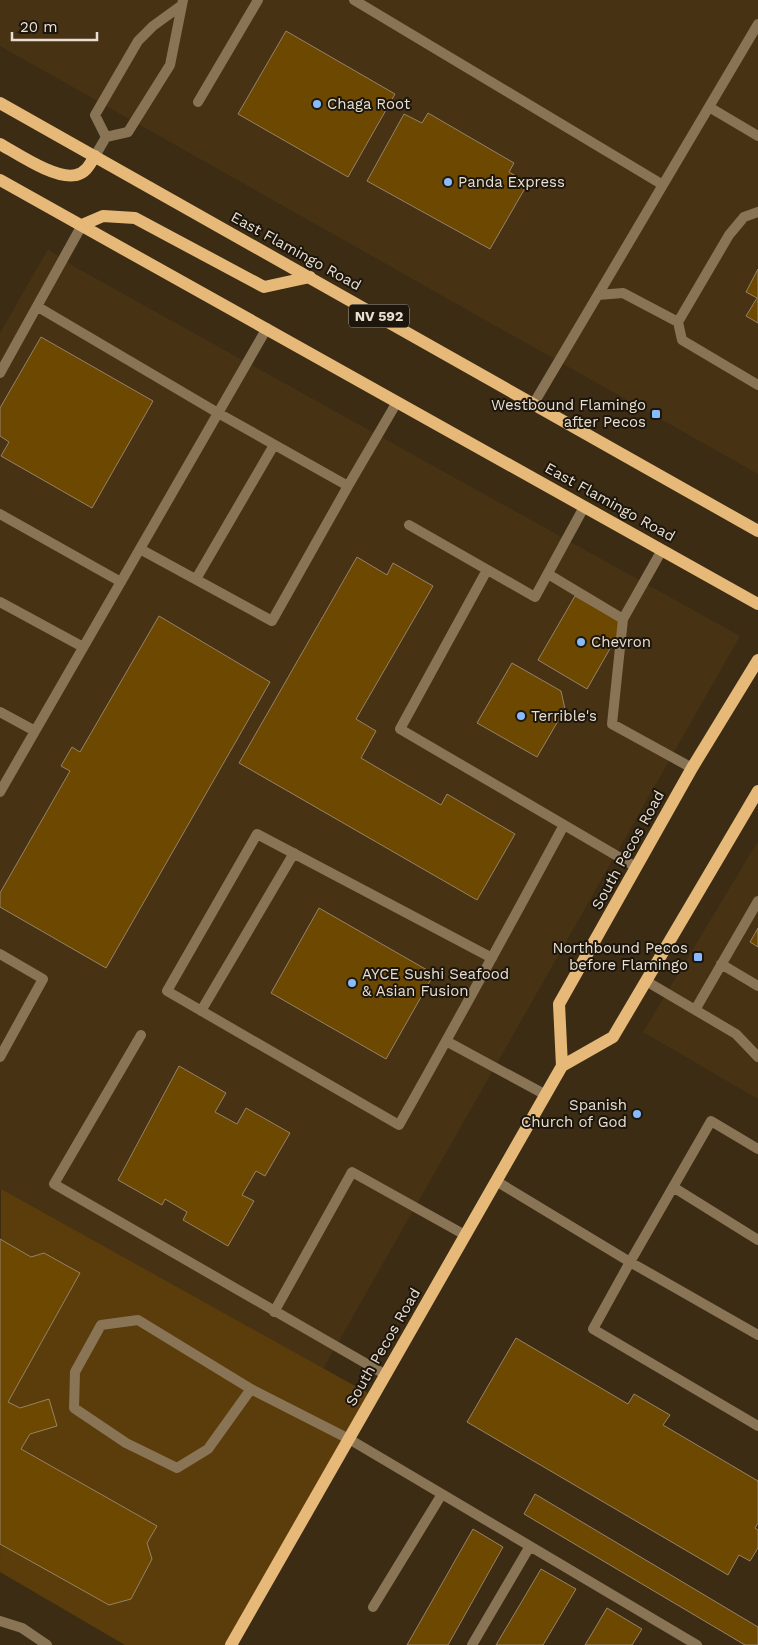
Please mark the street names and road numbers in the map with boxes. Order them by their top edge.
street label: East Flamingo Road [228,208,364,294]
road number: NV 592 [349,304,409,328]
street label: East Flamingo Road [542,459,678,545]
street label: South Pecos Road [588,787,668,913]
street label: South Pecos Road [342,1285,424,1409]

